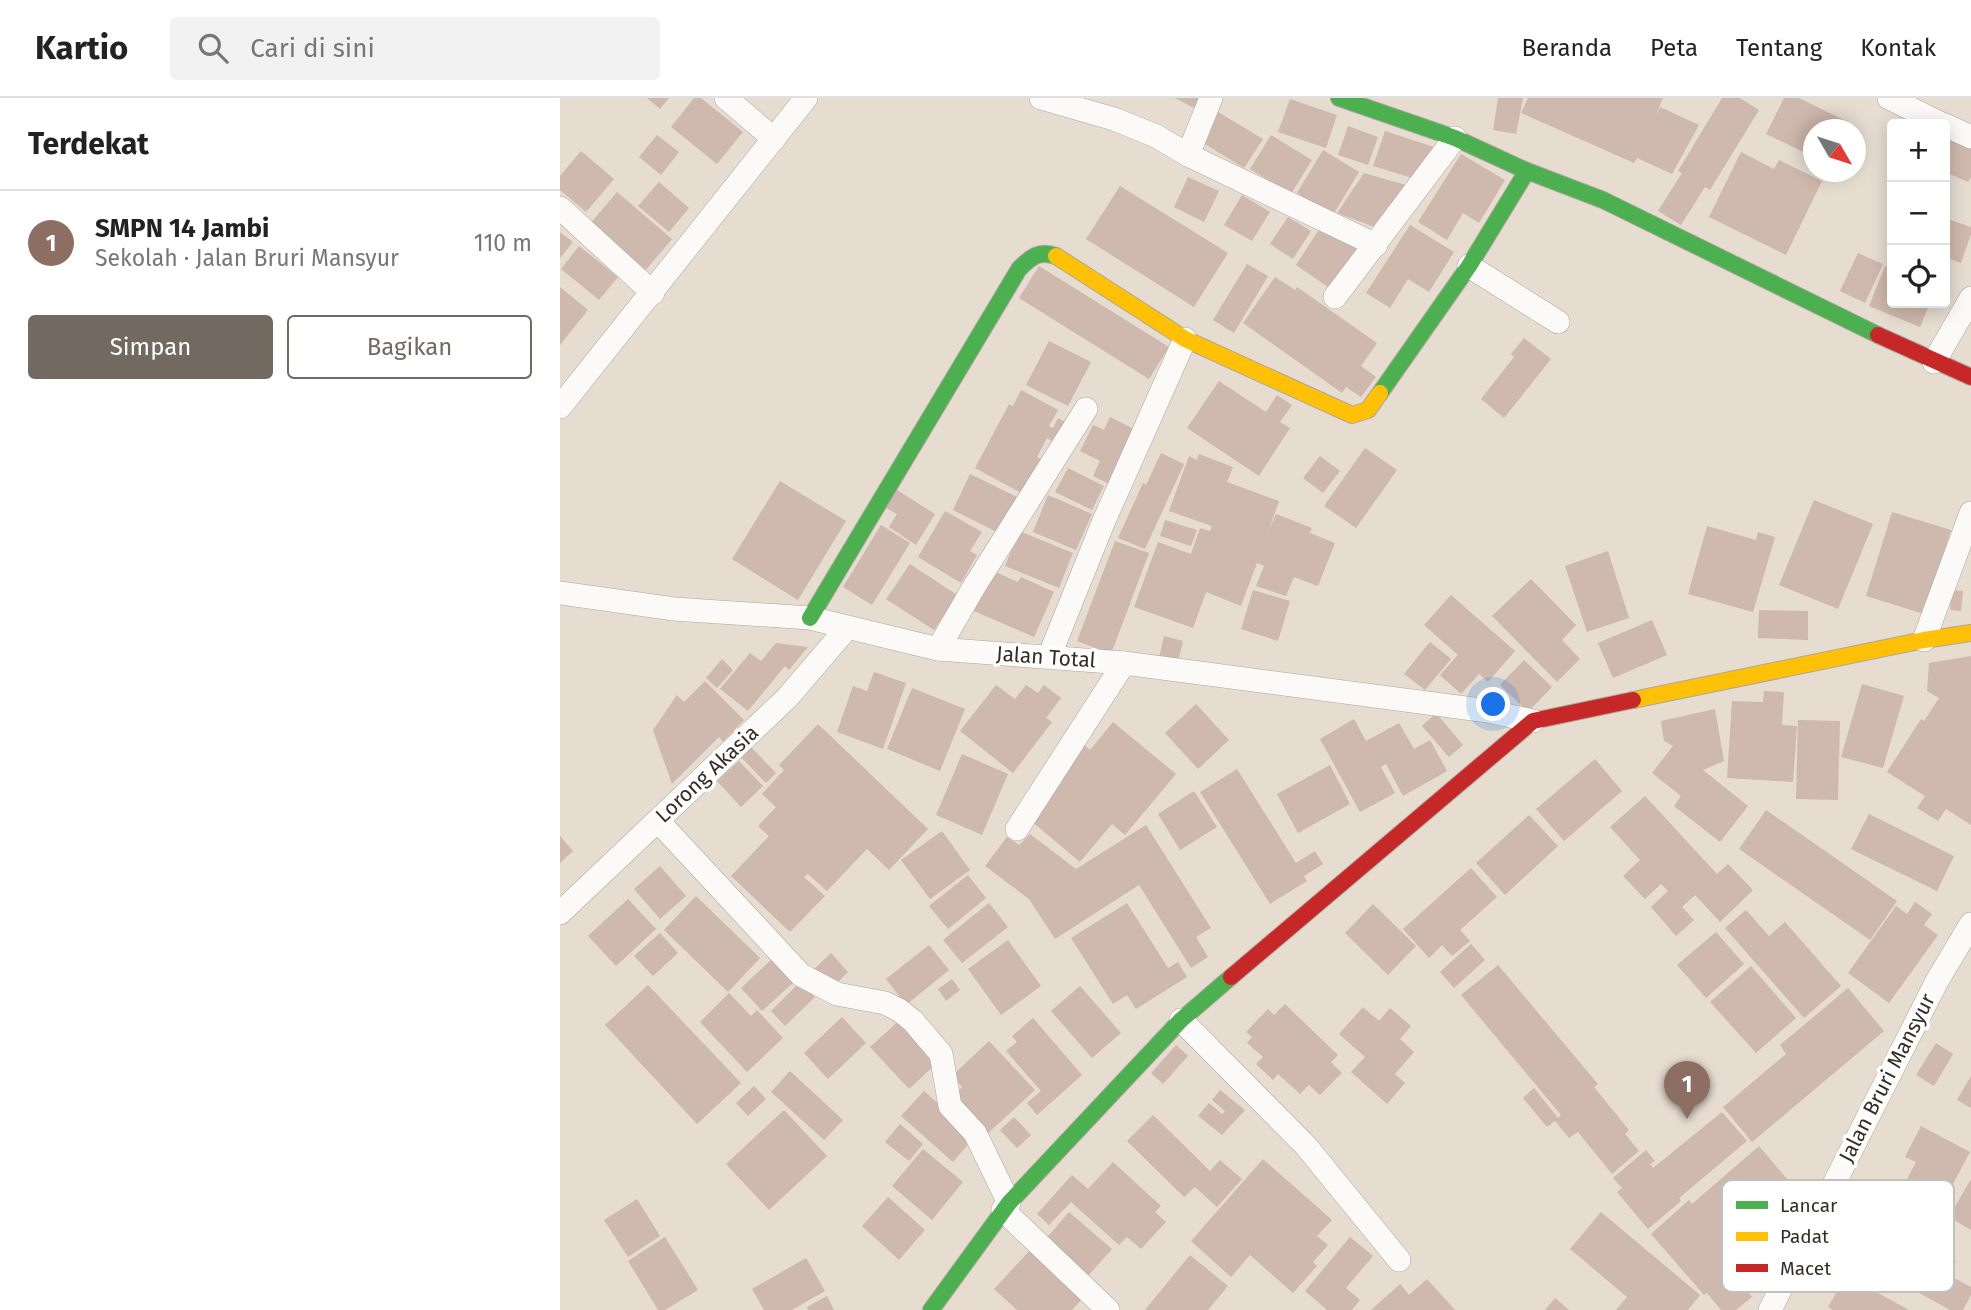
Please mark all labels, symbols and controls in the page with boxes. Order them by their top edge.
search box [170,17,660,80]
text: Kartio [35,28,128,68]
icon: search [194,29,232,67]
text: Cari di sini [250,33,375,64]
text: Beranda [1521,34,1612,62]
text: Peta [1650,34,1698,62]
text: Tentang [1736,34,1822,62]
text: Kontak [1860,34,1936,62]
north arrow [1803,119,1866,182]
map controls [1887,119,1950,308]
button: + [1887,119,1950,182]
text: Terdekat [28,126,149,162]
button: − [1887,182,1950,245]
text: SMPN 14 Jambi [95,213,269,244]
text: 1 [46,229,56,257]
text: 110 m [474,229,532,257]
text: Sekolah · Jalan Bruri Mansyur [95,244,399,272]
button: locate [1887,245,1950,308]
button: Simpan [28,315,273,379]
button: Bagikan [287,315,532,379]
street label: Jalan Total [995,641,1097,673]
your location [1476,687,1510,721]
street label: Lorong Akasia [650,720,764,828]
street label: Jalan Bruri Mansyur [1833,989,1941,1167]
pin: 1 [1664,1061,1710,1119]
legend [1722,1180,1954,1292]
text: Lancar [1780,1194,1838,1217]
text: Padat [1780,1225,1829,1248]
text: Macet [1780,1257,1831,1280]

